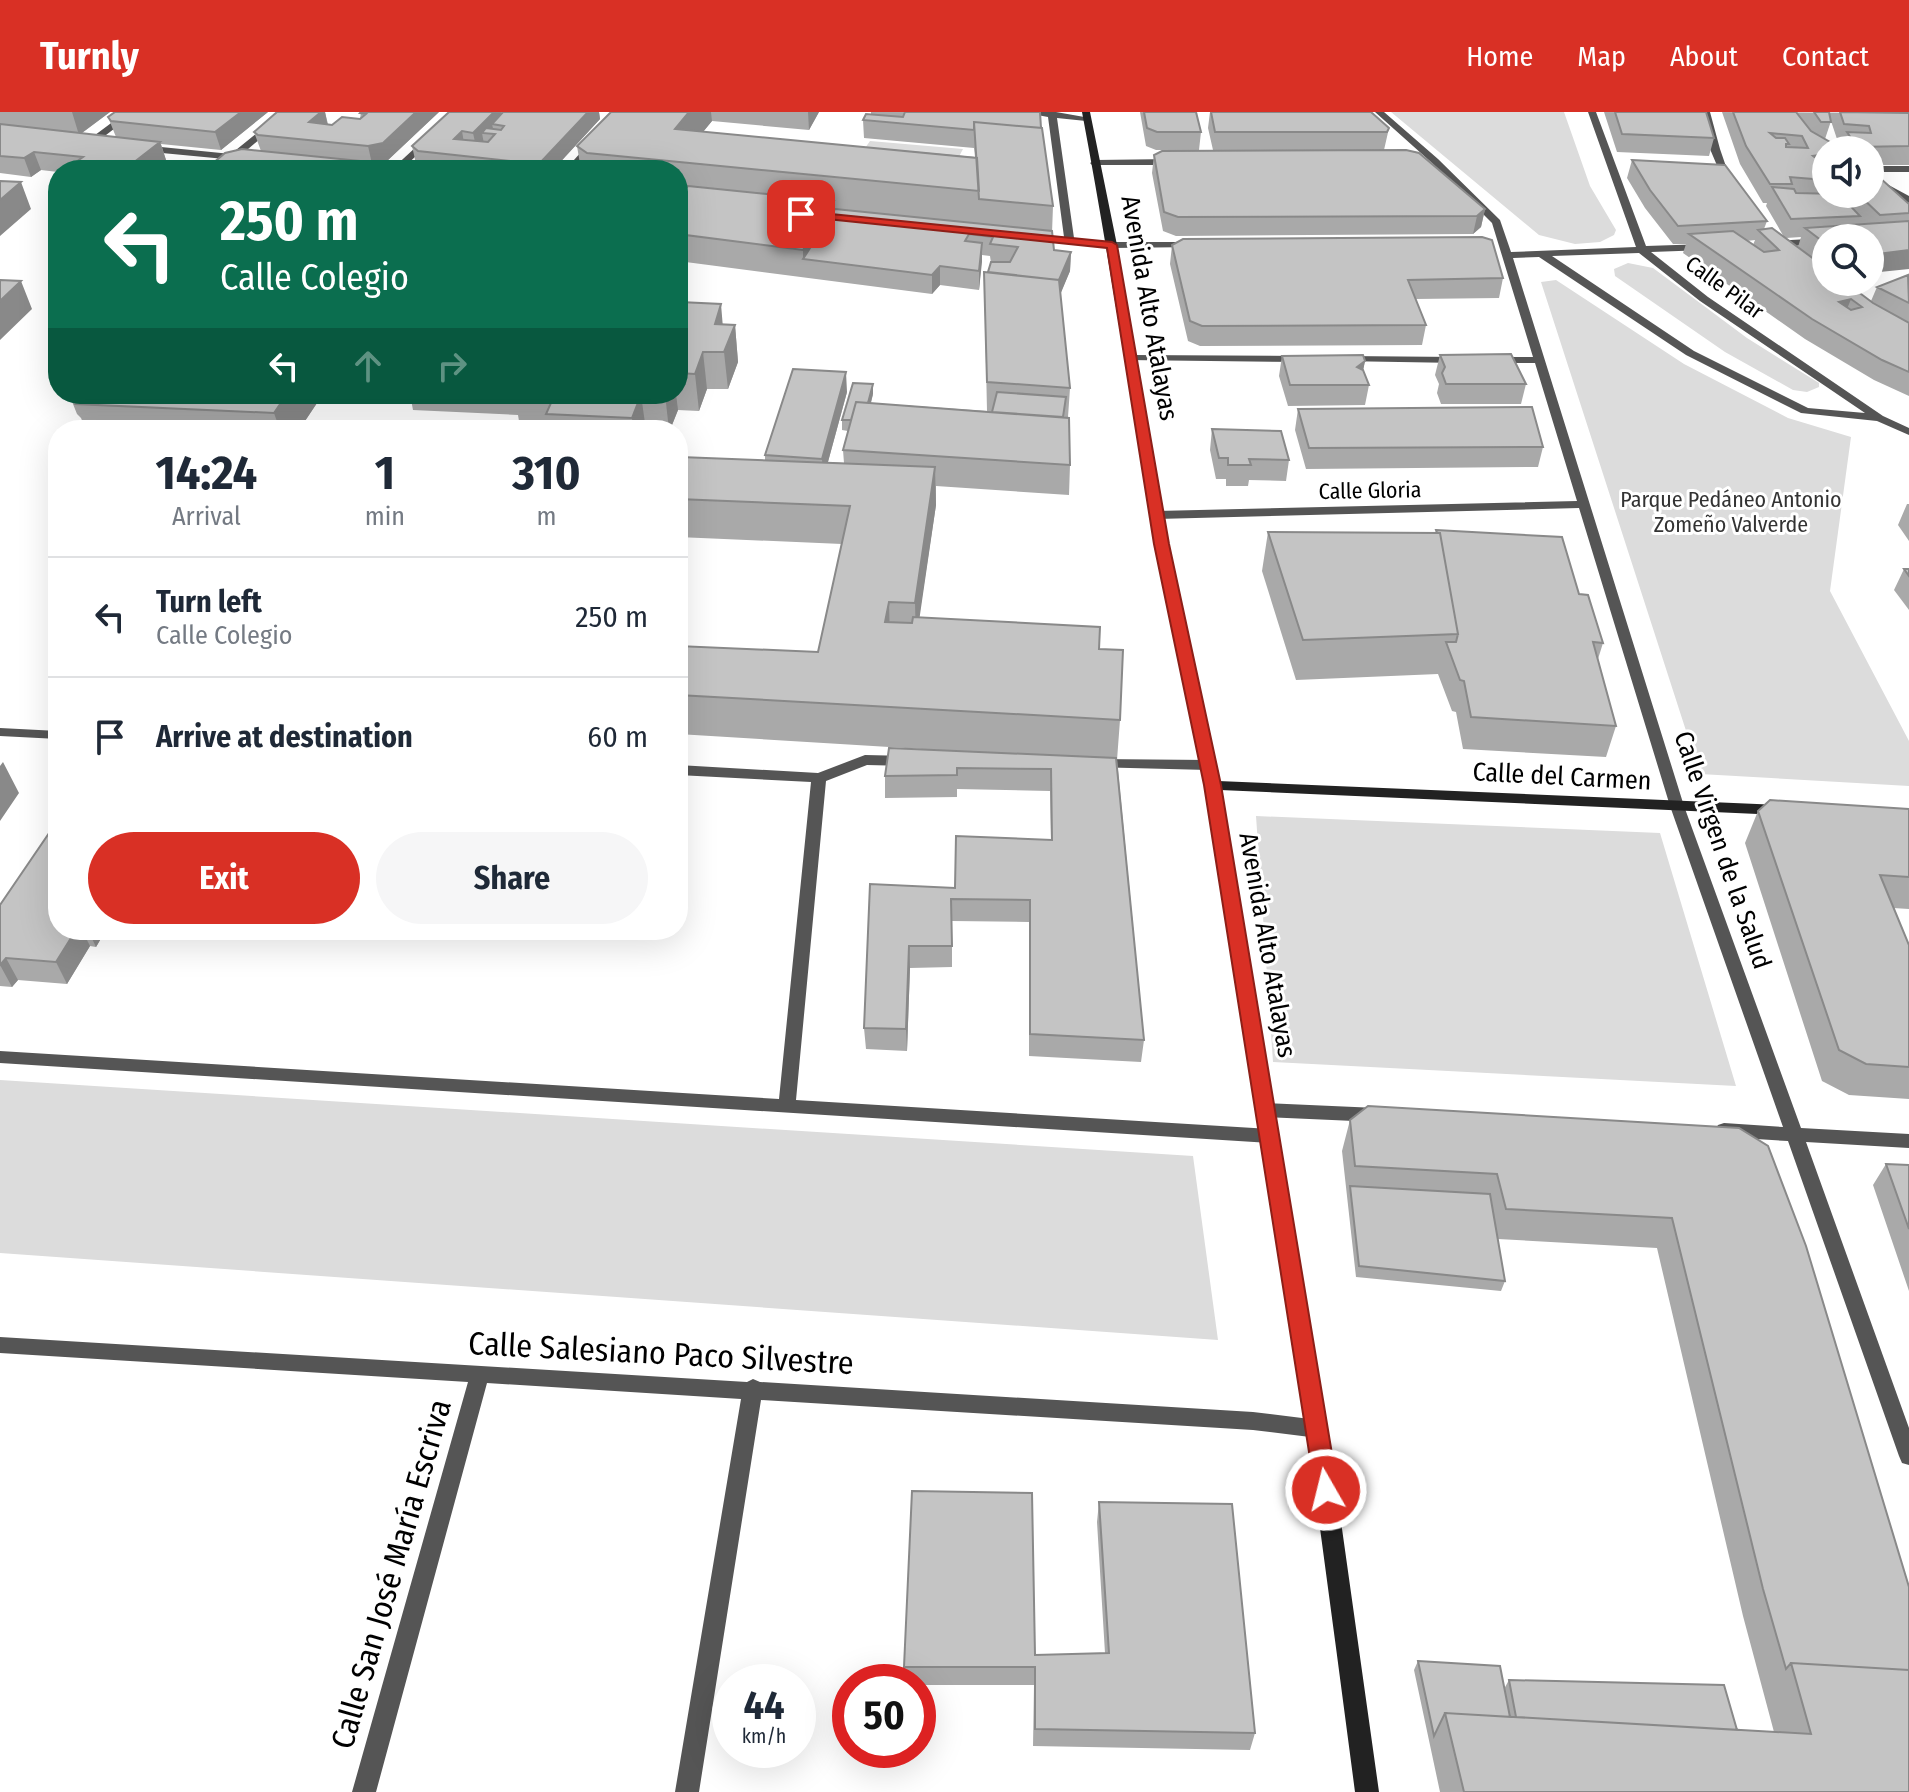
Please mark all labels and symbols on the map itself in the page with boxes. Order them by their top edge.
pin [767,180,835,248]
street label: Avenida Alto Atalayas [1114,193,1185,423]
street label: Calle Pilar [1680,250,1769,325]
street label: Calle Gloria [1318,476,1422,505]
park label: Parque Pedáneo Antonio Zomeño Valverde [1620,486,1842,538]
street label: Calle Virgen de la Salud [1667,727,1778,973]
street label: Calle del Carmen [1472,756,1652,797]
street label: Avenida Alto Atalayas [1232,830,1303,1060]
street label: Calle Salesiano Paco Silvestre [467,1324,855,1382]
street label: Calle San José María Escriva [323,1395,459,1753]
position arrow [1284,1448,1368,1532]
speed limit sign: 50 [832,1664,936,1768]

